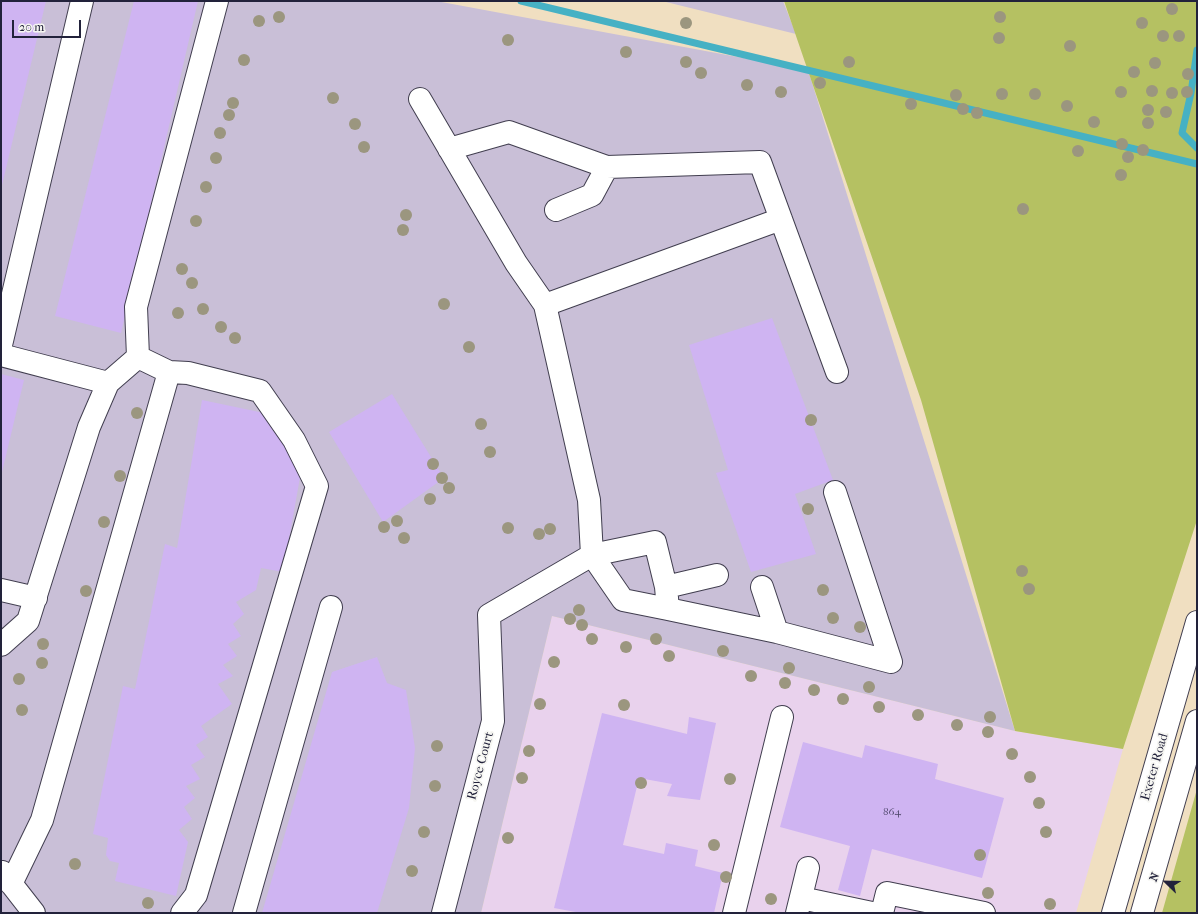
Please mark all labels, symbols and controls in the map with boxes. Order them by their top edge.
scale bar [14,12,83,38]
text: 20 m [19,20,44,34]
street label: Royce Court [464,730,498,802]
street label: Exeter Road [1138,732,1172,802]
house number: 864 [883,805,901,819]
north arrow [1146,862,1186,902]
text: N [1147,871,1162,884]

